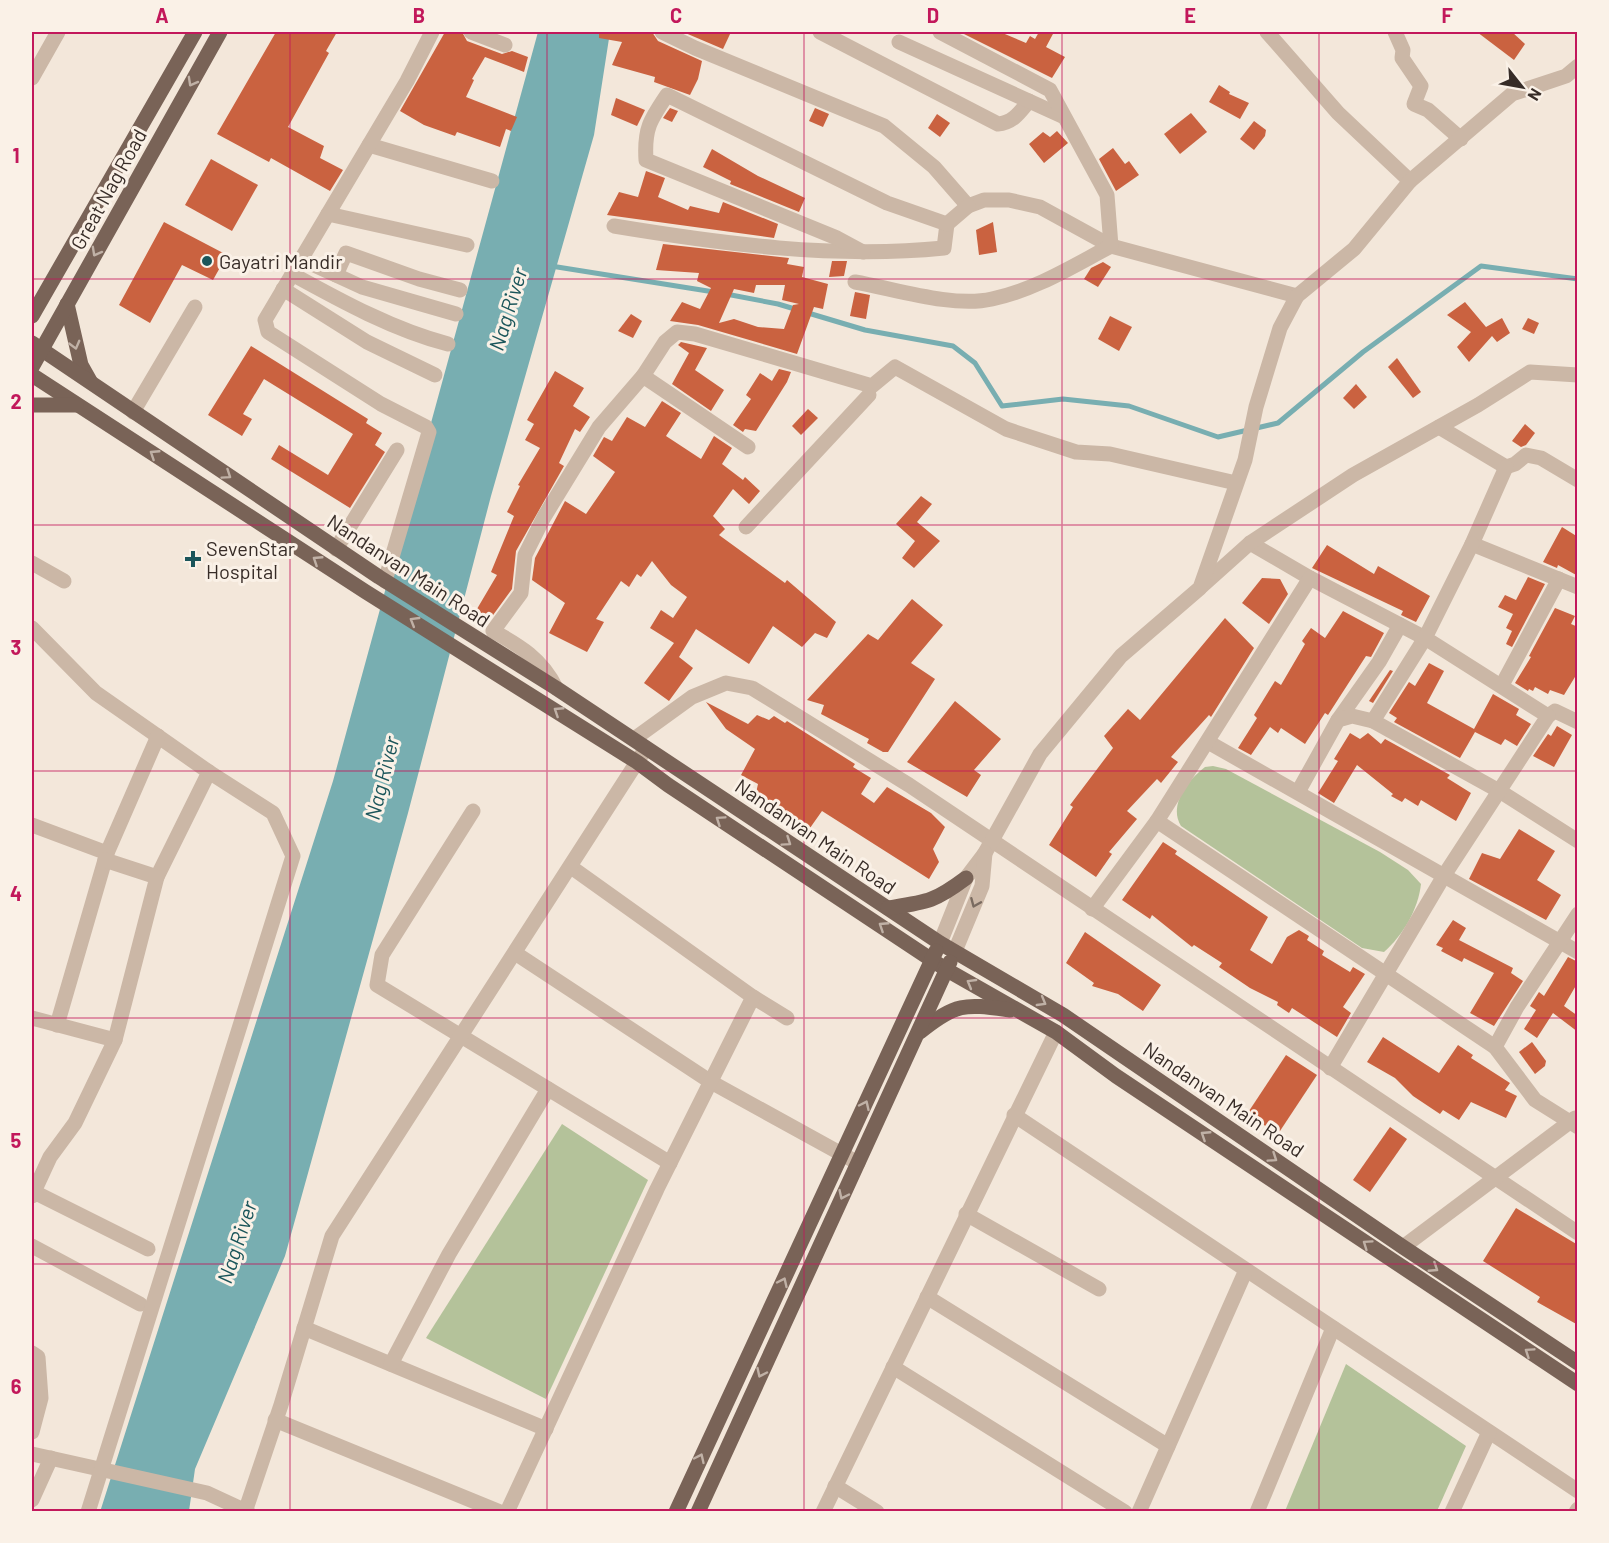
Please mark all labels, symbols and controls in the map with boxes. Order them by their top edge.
text: A [155,3,169,27]
text: B [413,3,425,27]
text: C [670,3,682,27]
text: D [927,3,939,27]
text: E [1184,3,1196,27]
text: F [1441,3,1453,27]
north arrow [1492,57,1552,117]
one-way arrow [187,76,199,87]
text: N [1524,86,1546,104]
street label: Great Nag Road [65,125,151,253]
text: 1 [12,143,20,167]
one-way arrow [92,246,103,257]
place label: Gayatri Mandir [219,249,342,273]
marker: Gayatri Mandir [200,254,214,268]
water label: Nag River [483,264,532,353]
one-way arrow [68,340,81,350]
text: 2 [10,389,22,413]
one-way arrow [150,449,160,461]
one-way arrow [220,468,231,479]
street label: Nandanvan Main Road [323,508,495,632]
place label: SevenStar Hospital [206,536,295,583]
marker: SevenStar Hospital [184,550,202,568]
one-way arrow [313,556,324,567]
one-way arrow [410,616,420,628]
text: 3 [11,635,21,659]
one-way arrow [554,707,564,719]
water label: Nag River [359,733,404,822]
street label: Nandanvan Main Road [731,773,901,899]
one-way arrow [716,816,727,827]
one-way arrow [781,835,792,846]
text: 4 [10,881,22,905]
one-way arrow [970,897,982,908]
one-way arrow [879,923,890,934]
one-way arrow [967,979,977,991]
one-way arrow [1036,995,1046,1006]
street label: Nandanvan Main Road [1139,1036,1309,1162]
one-way arrow [857,1100,869,1111]
text: 5 [11,1128,22,1152]
one-way arrow [1201,1130,1211,1142]
one-way arrow [1266,1151,1277,1162]
one-way arrow [838,1189,850,1200]
water label: Nag River [211,1197,261,1286]
one-way arrow [1362,1240,1373,1251]
one-way arrow [1427,1261,1438,1272]
one-way arrow [775,1277,787,1288]
one-way arrow [1525,1348,1536,1359]
one-way arrow [757,1366,769,1377]
text: 6 [11,1374,22,1398]
one-way arrow [693,1454,705,1465]

